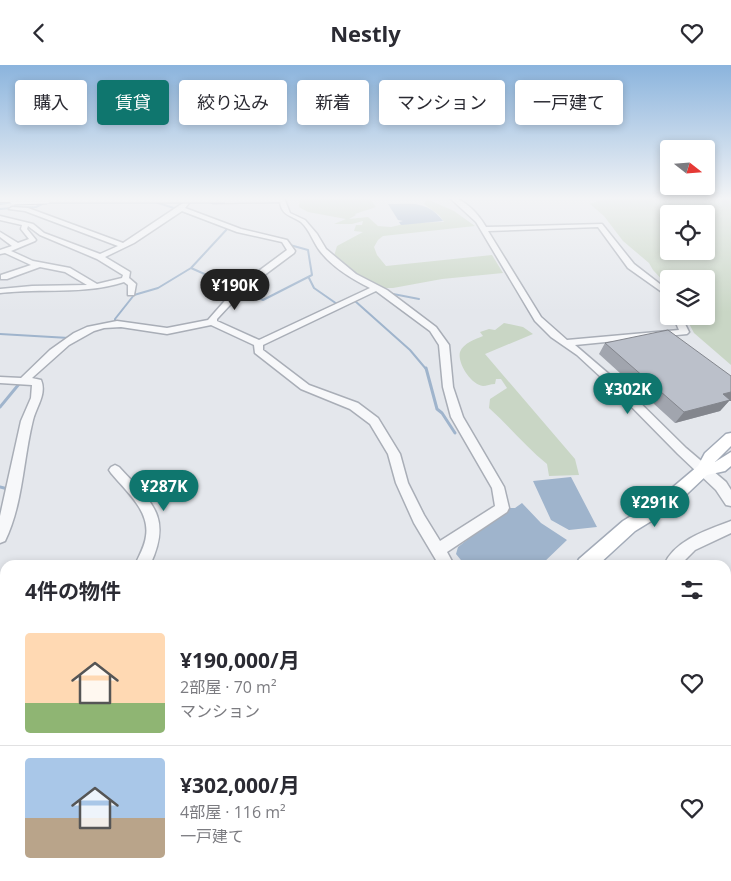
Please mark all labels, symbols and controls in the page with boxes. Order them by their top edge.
text: Nestly [330,18,401,48]
icon: back [25,19,53,47]
icon: heart [678,19,706,47]
chip: 購入 [15,80,87,125]
chip: 賃貸 [97,80,169,125]
chip: 絞り込み [179,80,287,125]
chip: 新着 [297,80,369,125]
chip: マンション [379,80,505,125]
chip: 一戸建て [515,80,623,125]
north arrow [660,140,715,195]
map controls [660,140,715,325]
button: locate [660,205,715,260]
pin: ¥190K [200,269,270,311]
button: layers [660,270,715,325]
text: ¥190K [211,274,259,296]
pin: ¥302K [593,373,663,415]
text: ¥302K [604,378,652,400]
pin: ¥287K [129,469,199,512]
text: ¥287K [140,475,188,497]
pin: ¥291K [620,485,690,528]
text: ¥291K [631,491,679,513]
icon: filters [678,576,706,604]
text: 4件の物件 [25,577,121,605]
text: ¥190,000/月 [180,646,300,674]
icon: home [65,653,125,713]
icon: heart [678,669,706,697]
text: 2部屋 · 70 m² [180,676,277,698]
text: マンション [180,700,260,722]
text: ¥302,000/月 [180,771,300,799]
icon: home [65,778,125,838]
icon: heart [678,794,706,822]
text: 4部屋 · 116 m² [180,801,286,823]
text: 一戸建て [180,825,244,847]

